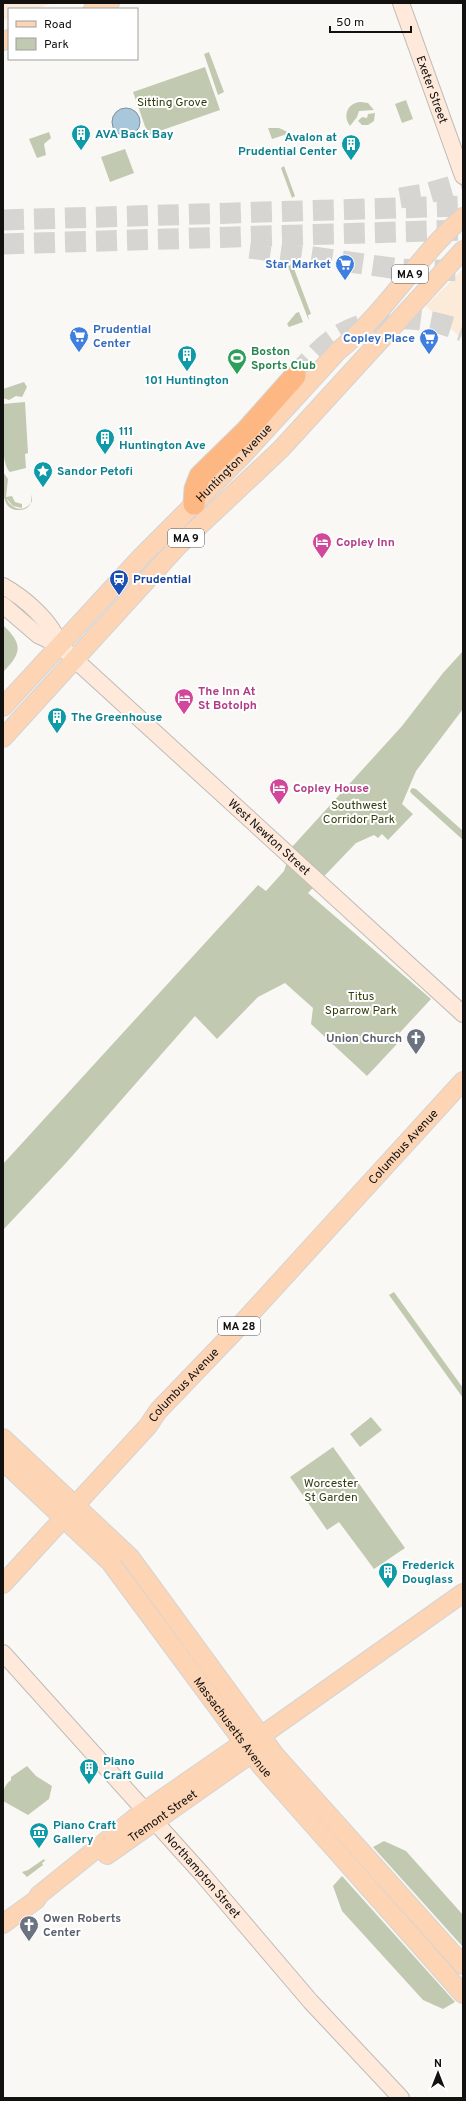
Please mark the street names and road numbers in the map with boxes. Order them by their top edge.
street label: Exeter Street [412,54,451,126]
road number: MA 9 [392,265,428,283]
street label: Huntington Avenue [193,421,276,506]
road number: MA 9 [168,529,204,547]
street label: West Newton Street [224,796,313,879]
street label: Columbus Avenue [365,1106,442,1188]
road number: MA 28 [218,1317,260,1335]
street label: Columbus Avenue [146,1345,223,1426]
street label: Massachusetts Avenue [189,1674,275,1782]
street label: Tremont Street [125,1787,201,1847]
street label: Northampton Street [160,1830,244,1922]

